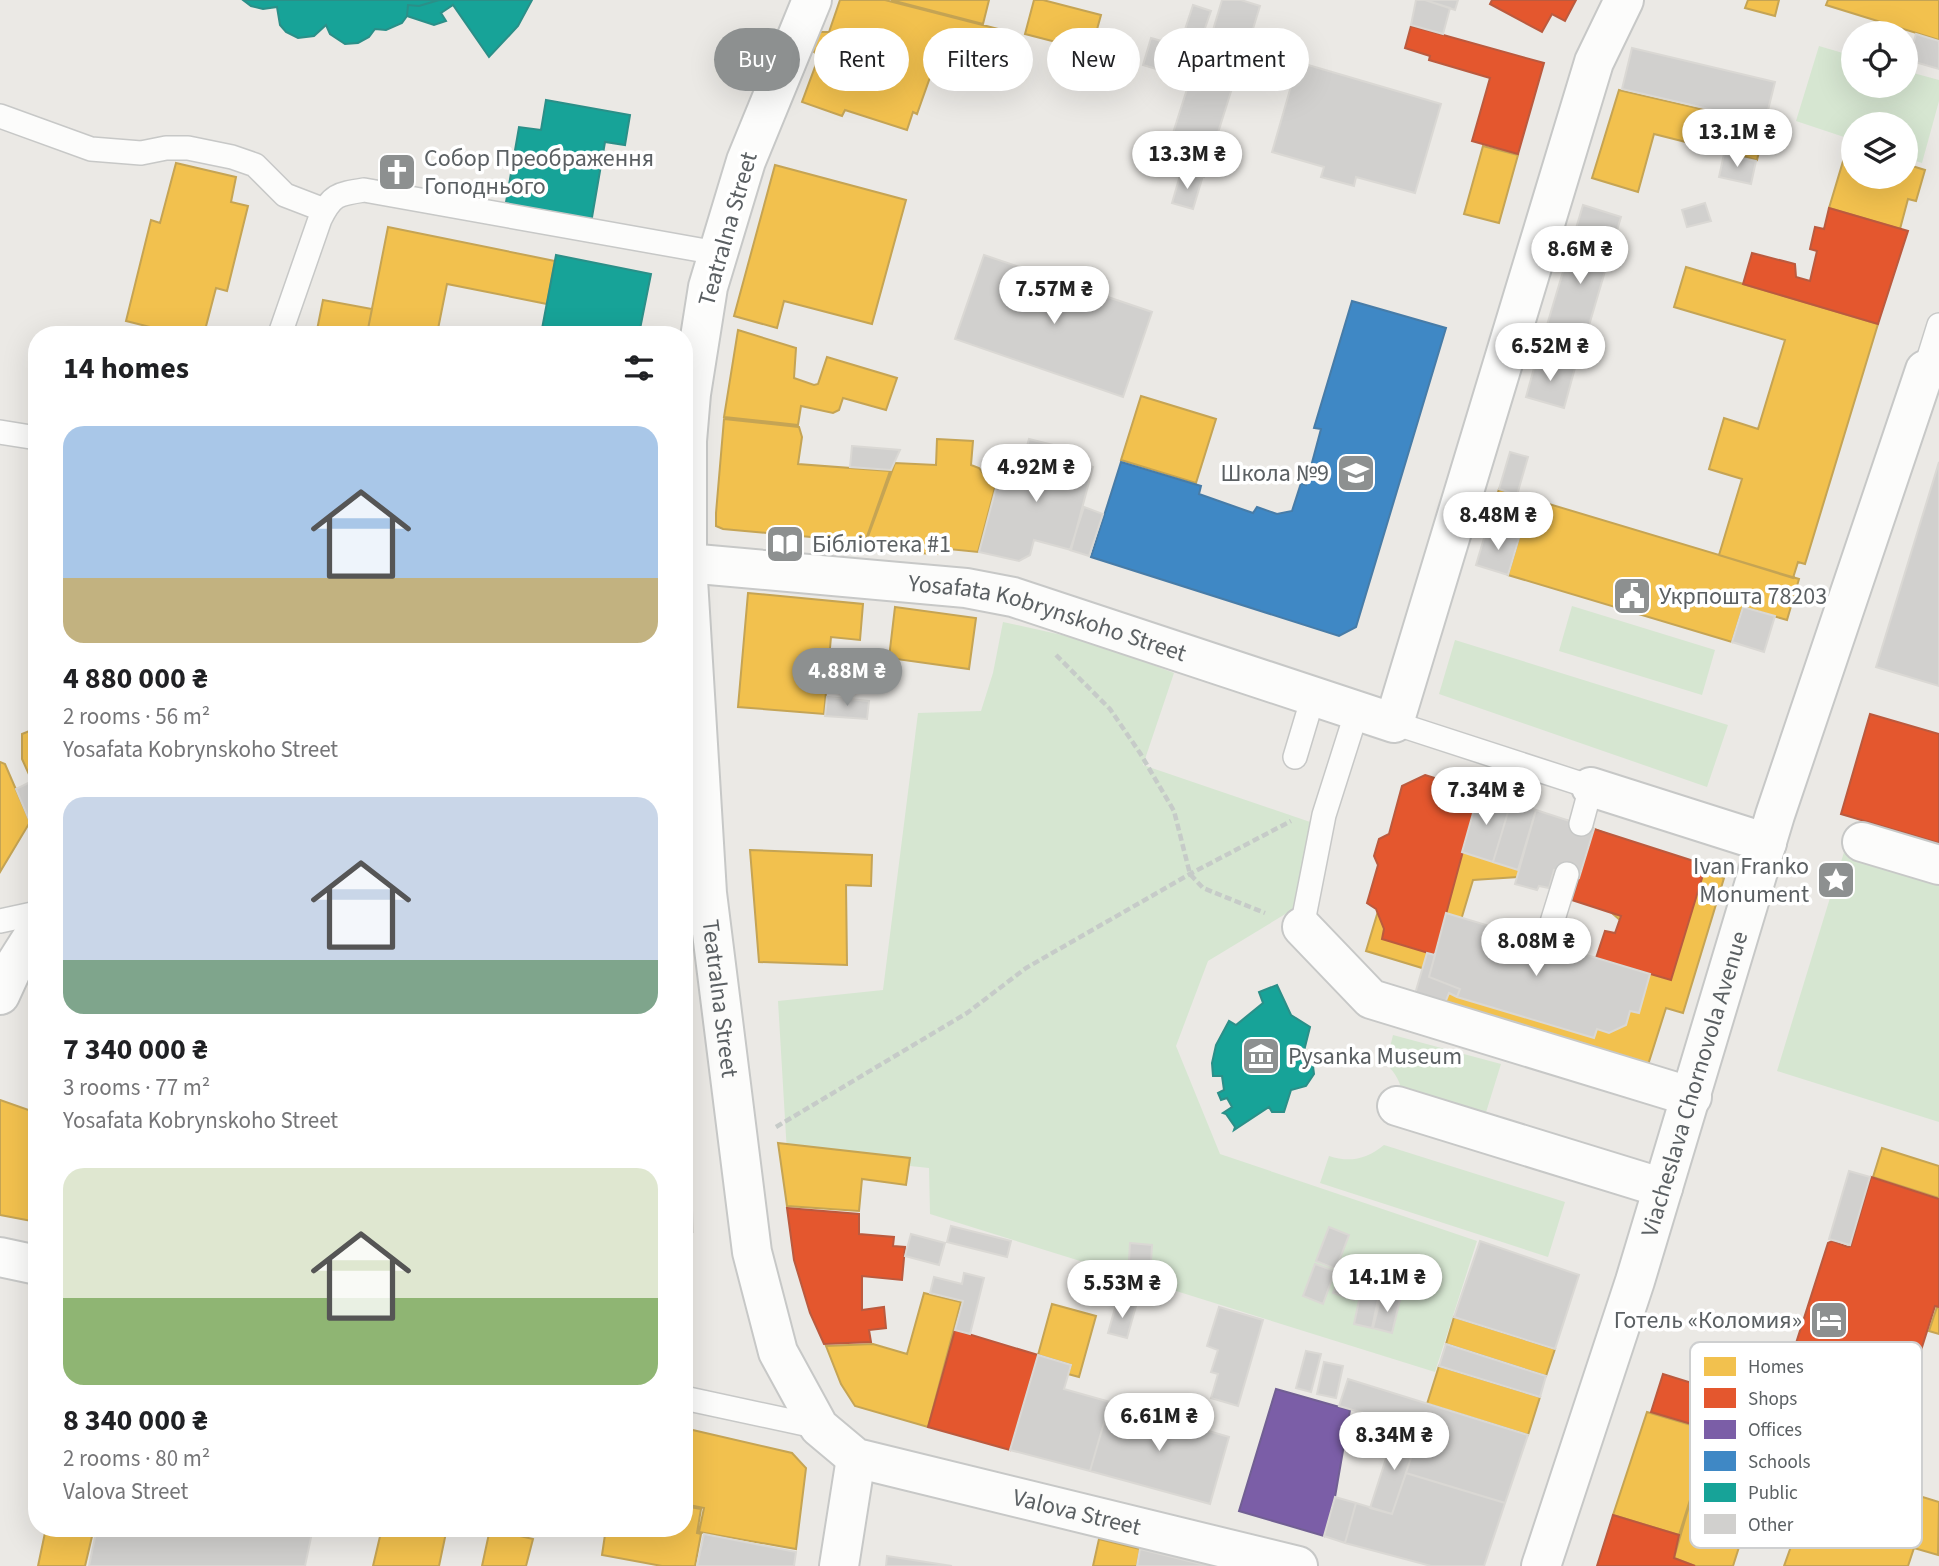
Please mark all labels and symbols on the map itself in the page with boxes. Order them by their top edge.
pin: 13.1M ₴ [1672,110,1802,169]
pin: 13.3M ₴ [1122,132,1252,191]
place label: Собор Преображення Гоподнього [424,141,654,204]
street label: Teatralna Street [689,148,767,310]
church icon: Собор Преображення Гоподнього [376,151,418,193]
pin: 8.6M ₴ [1523,226,1637,286]
pin: 7.57M ₴ [989,266,1119,326]
pin: 6.52M ₴ [1485,324,1615,383]
pin: 4.92M ₴ [971,444,1101,504]
school or university icon: Школа №9 [1335,452,1377,494]
place label: Школа №9 [1220,456,1329,491]
pin: 8.48M ₴ [1433,492,1563,552]
library icon: Бібліотека #1 [764,523,806,565]
place label: Бібліотека #1 [812,527,951,562]
street label: Yosafata Kobrynskoho Street [906,565,1191,671]
public building icon: Укрпошта 78203 [1611,575,1653,617]
place label: Укрпошта 78203 [1659,579,1827,614]
pin: 4.88M ₴ [782,648,912,708]
pin: 7.34M ₴ [1421,768,1551,827]
place label: Ivan Franko Monument [1693,849,1809,912]
place icon: Ivan Franko Monument [1815,859,1857,901]
street label: Teatralna Street [693,917,747,1080]
pin: 8.08M ₴ [1471,918,1601,978]
street label: Viacheslava Chornovola Avenue [1632,927,1757,1241]
museum icon: Pysanka Museum [1240,1035,1282,1077]
place label: Pysanka Museum [1288,1039,1462,1074]
pin: 14.1M ₴ [1322,1254,1452,1314]
pin: 5.53M ₴ [1057,1260,1187,1320]
hotel icon: Готель «Коломия» [1808,1299,1850,1341]
place label: Готель «Коломия» [1614,1303,1802,1338]
legend [1690,1342,1922,1548]
text: Homes [1748,1354,1804,1381]
text: Shops [1748,1386,1797,1413]
pin: 6.61M ₴ [1094,1394,1224,1453]
pin: 8.34M ₴ [1329,1412,1459,1472]
text: Offices [1748,1417,1802,1444]
text: Schools [1748,1449,1811,1476]
street label: Valova Street [1009,1479,1145,1544]
text: Public [1748,1480,1798,1507]
text: Other [1748,1512,1794,1539]

